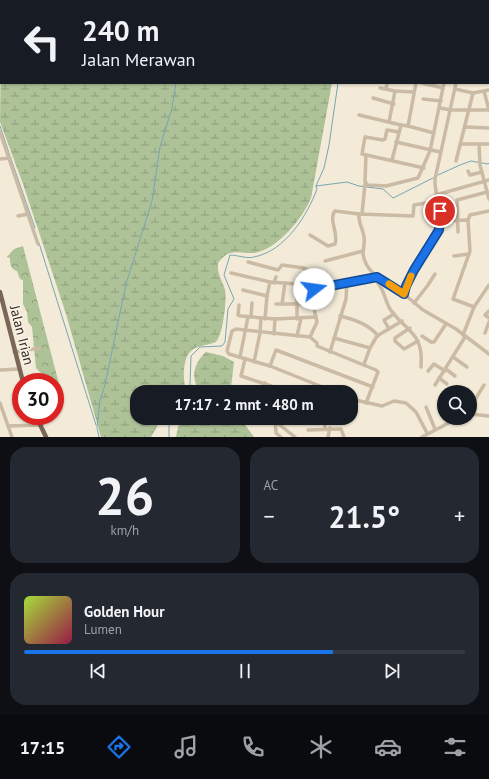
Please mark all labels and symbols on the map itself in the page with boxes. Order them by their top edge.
pin [423,194,457,228]
position arrow [293,268,335,310]
street label: Jalan Irian [6,302,38,367]
speed limit sign: 30 [12,373,64,425]

